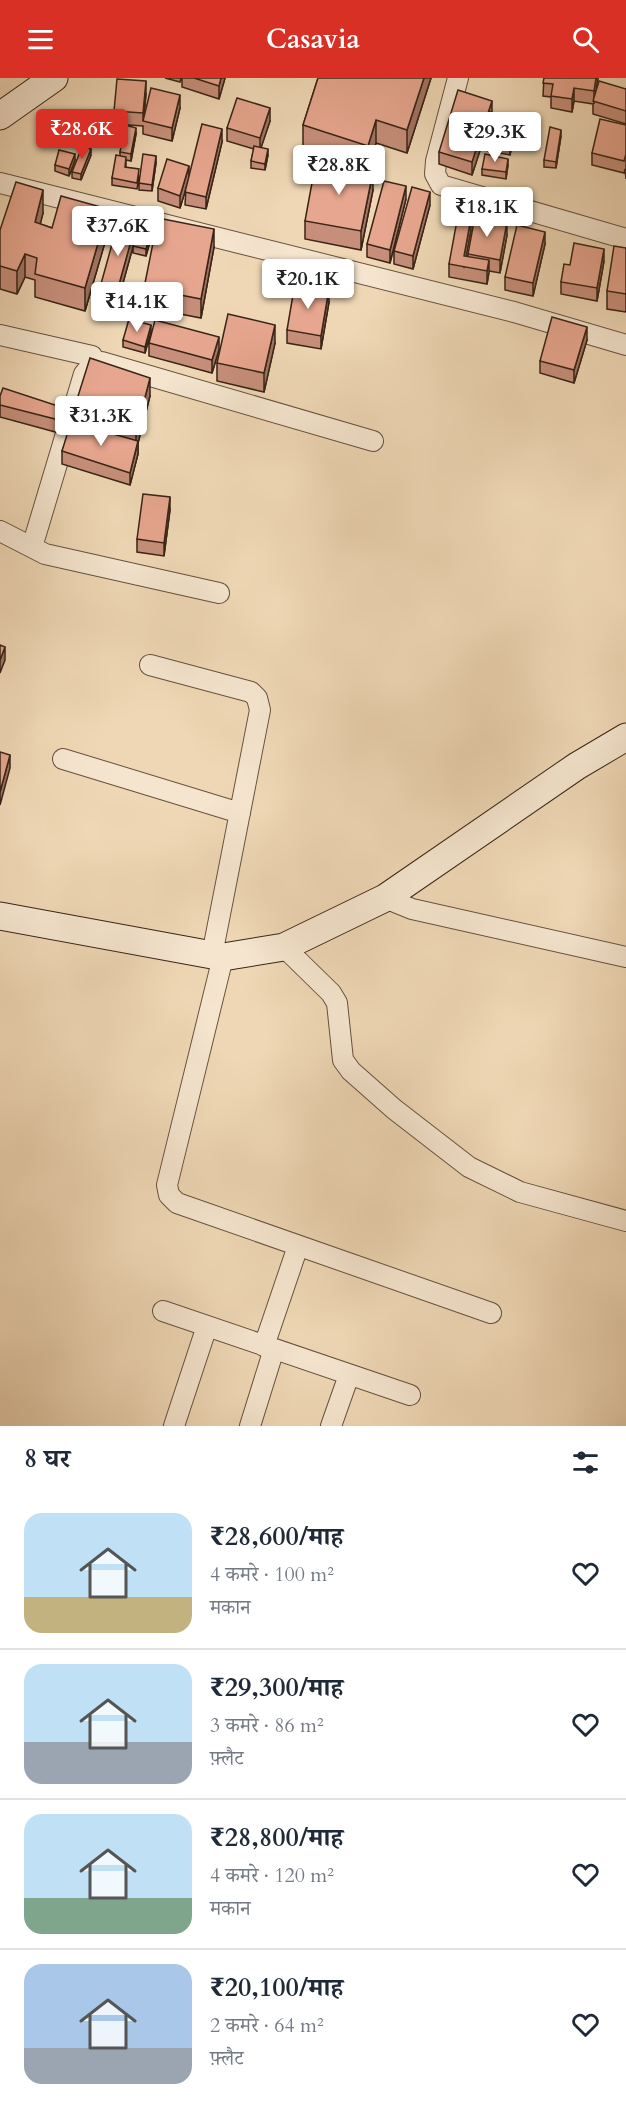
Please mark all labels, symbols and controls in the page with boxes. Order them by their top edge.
text: Casavia [266,21,360,58]
icon: menu [24,23,57,56]
icon: search [569,23,602,56]
pin: ₹28.6K [33,109,131,160]
pin: ₹29.3K [446,112,544,163]
text: ₹28.6K [50,115,114,142]
text: ₹29.3K [463,118,527,145]
pin: ₹28.8K [290,145,388,196]
text: ₹28.8K [307,151,371,178]
pin: ₹18.1K [438,187,536,238]
text: ₹18.1K [455,193,519,220]
pin: ₹37.6K [69,206,167,257]
text: ₹37.6K [86,212,150,239]
pin: ₹20.1K [259,259,357,310]
text: ₹20.1K [276,265,340,292]
pin: ₹14.1K [88,282,186,333]
text: ₹14.1K [105,288,169,315]
pin: ₹31.3K [52,396,150,447]
text: ₹31.3K [69,402,133,429]
text: 8 घर [24,1441,70,1476]
icon: filters [569,1446,602,1479]
text: ₹28,600/माह [210,1519,343,1554]
icon: home [72,1537,144,1609]
icon: heart [569,1557,602,1590]
text: 4 कमरे · 100 m² [210,1561,334,1588]
text: मकान [210,1594,251,1621]
text: ₹29,300/माह [210,1670,343,1705]
icon: home [72,1688,144,1760]
icon: heart [569,1708,602,1741]
text: 3 कमरे · 86 m² [210,1712,324,1739]
text: फ़्लैट [210,1745,243,1772]
text: ₹28,800/माह [210,1820,343,1855]
icon: home [72,1838,144,1910]
icon: heart [569,1858,602,1891]
text: 4 कमरे · 120 m² [210,1862,334,1889]
text: मकान [210,1895,251,1922]
text: ₹20,100/माह [210,1970,343,2005]
icon: home [72,1988,144,2060]
icon: heart [569,2008,602,2041]
text: 2 कमरे · 64 m² [210,2012,324,2039]
text: फ़्लैट [210,2045,243,2072]

